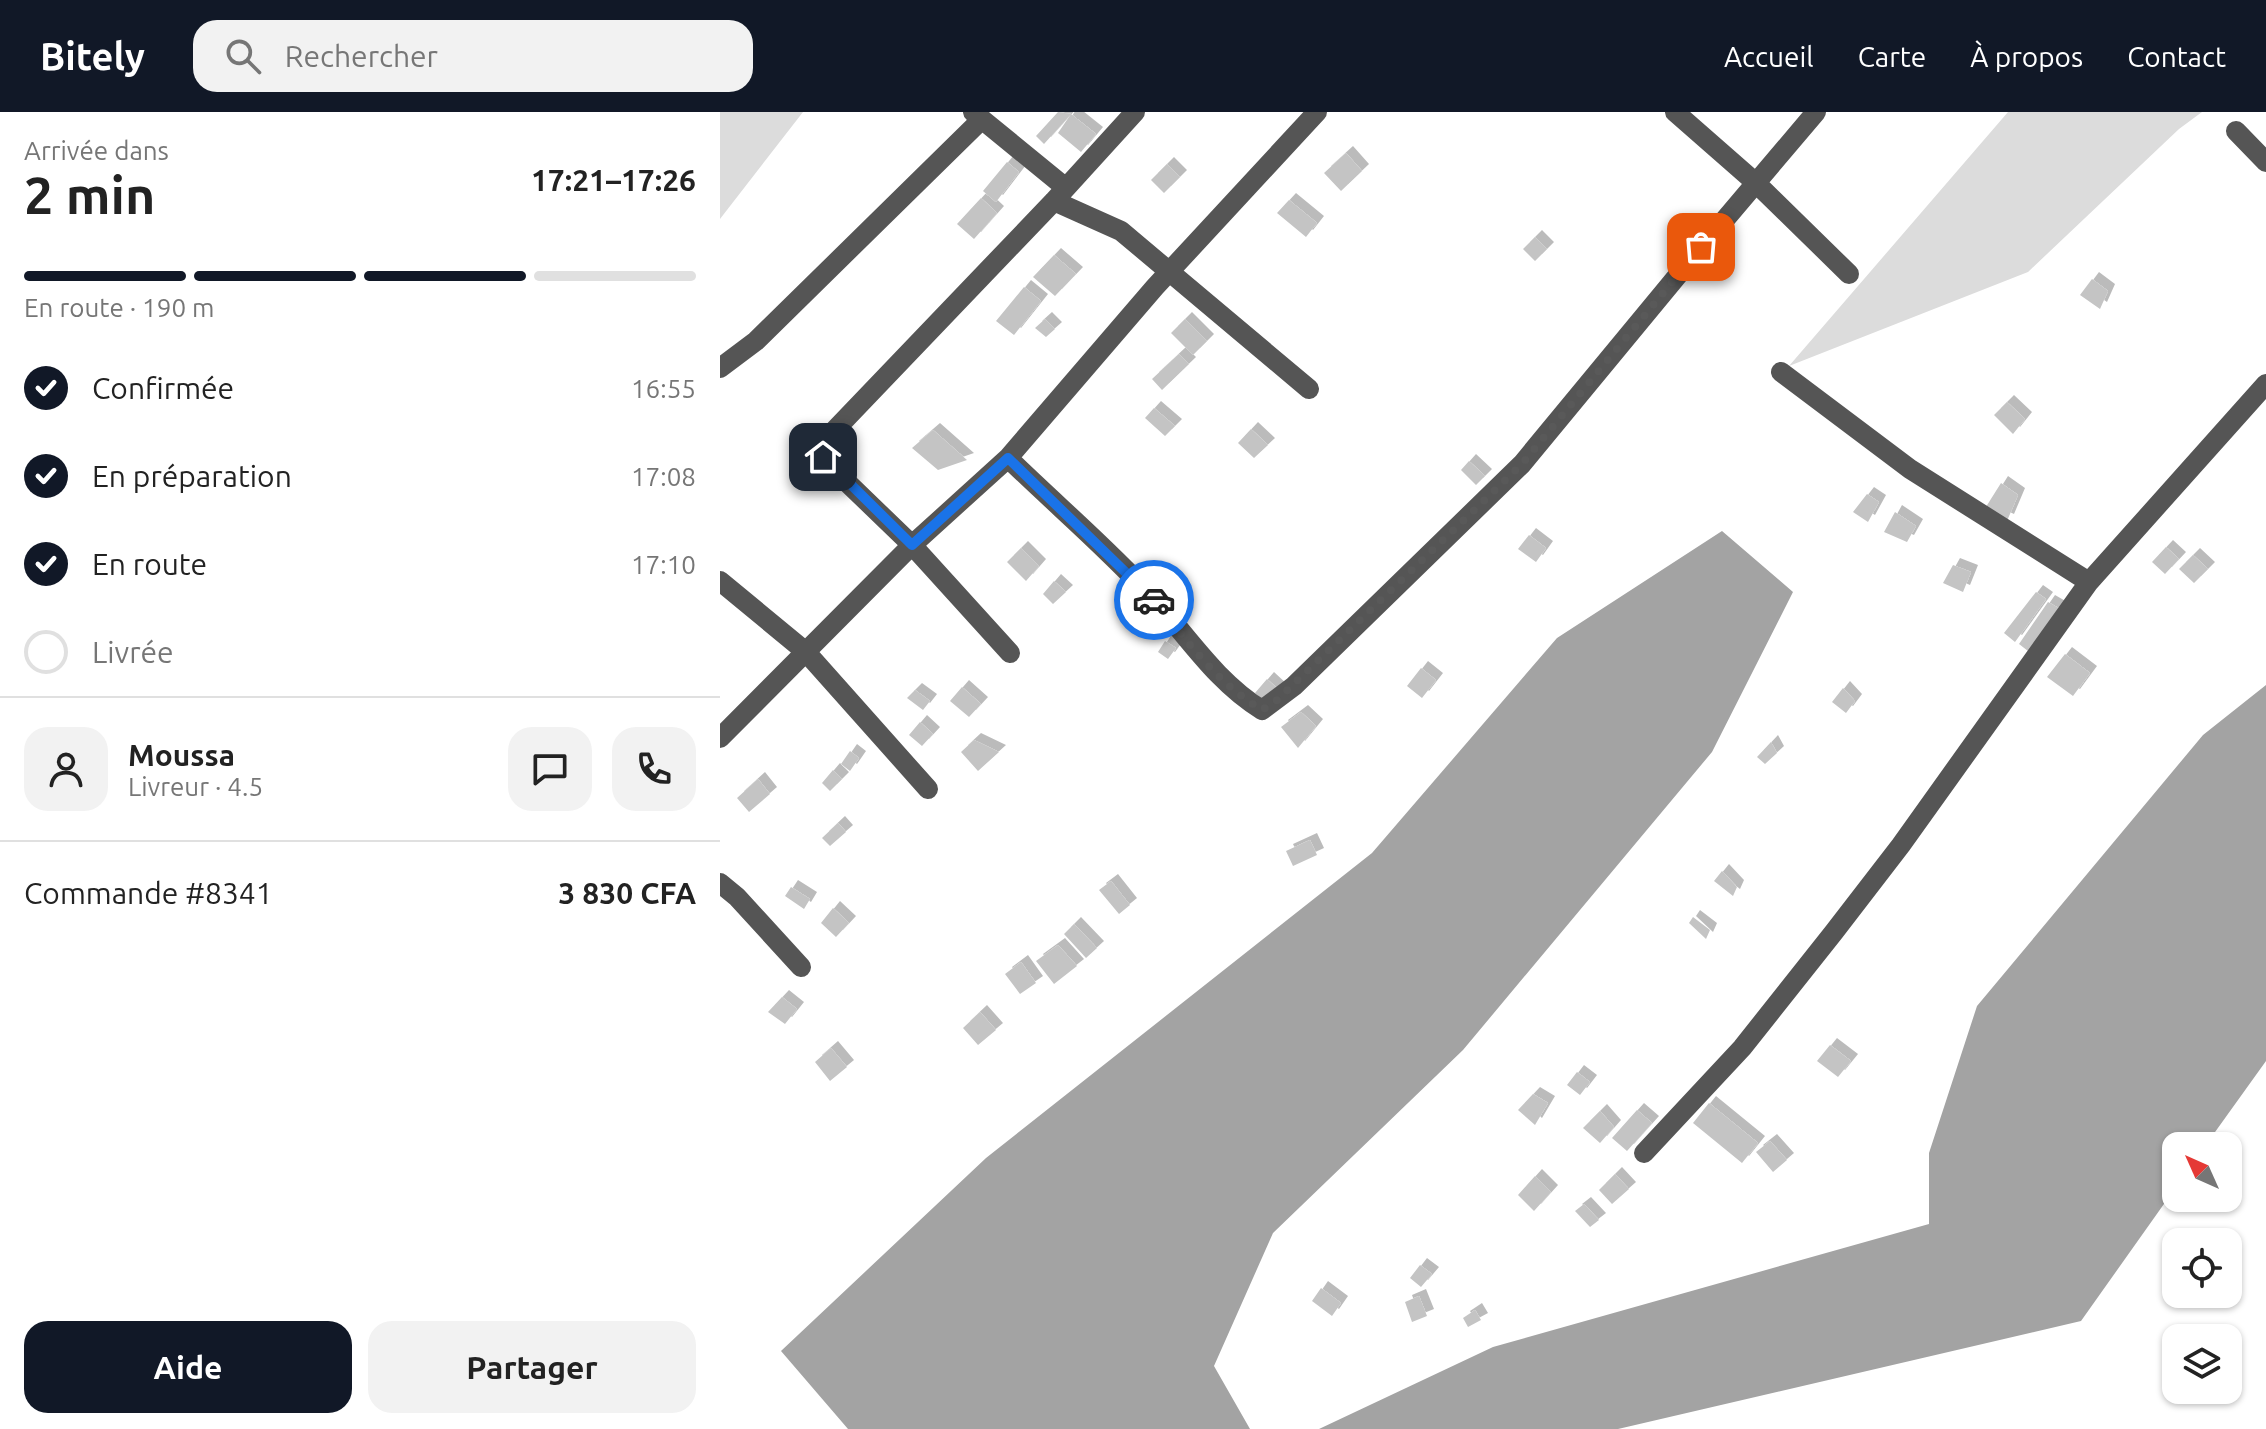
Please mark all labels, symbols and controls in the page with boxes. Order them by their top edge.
search box [193,20,753,92]
icon: search [221,34,265,78]
text: Bitely [40,35,145,77]
text: Rechercher [285,39,438,73]
text: Accueil [1724,41,1814,72]
text: Carte [1858,41,1926,72]
text: À propos [1970,41,2083,72]
text: Contact [2127,41,2226,72]
text: Arrivée dans [24,136,169,165]
text: 17:21–17:26 [531,163,696,197]
text: 2 min [24,166,155,224]
pin [1667,213,1735,281]
icon: bag [1679,225,1723,269]
text: En route · 190 m [24,293,214,322]
icon: check [24,366,68,410]
text: Confirmée [92,371,234,405]
text: 16:55 [631,374,696,403]
pin [789,423,857,491]
icon: home [801,435,845,479]
icon: check [24,454,68,498]
text: En préparation [92,459,292,493]
text: 17:08 [631,462,696,491]
icon: check [24,542,68,586]
text: En route [92,547,207,581]
text: 17:10 [631,550,696,579]
courier [1114,560,1194,640]
icon: car [1132,578,1176,622]
text: Livrée [92,635,174,669]
button: person [24,727,108,811]
button: chat [508,727,592,811]
button: phone [612,727,696,811]
text: Moussa [128,738,235,772]
text: Livreur · 4.5 [128,772,263,801]
text: Commande #8341 [24,876,273,910]
text: 3 830 CFA [558,876,696,910]
north arrow [2162,1132,2242,1212]
map controls [2162,1132,2242,1404]
button: locate [2162,1228,2242,1308]
button: Aide [24,1321,352,1413]
button: Partager [368,1321,696,1413]
button: layers [2162,1324,2242,1404]

